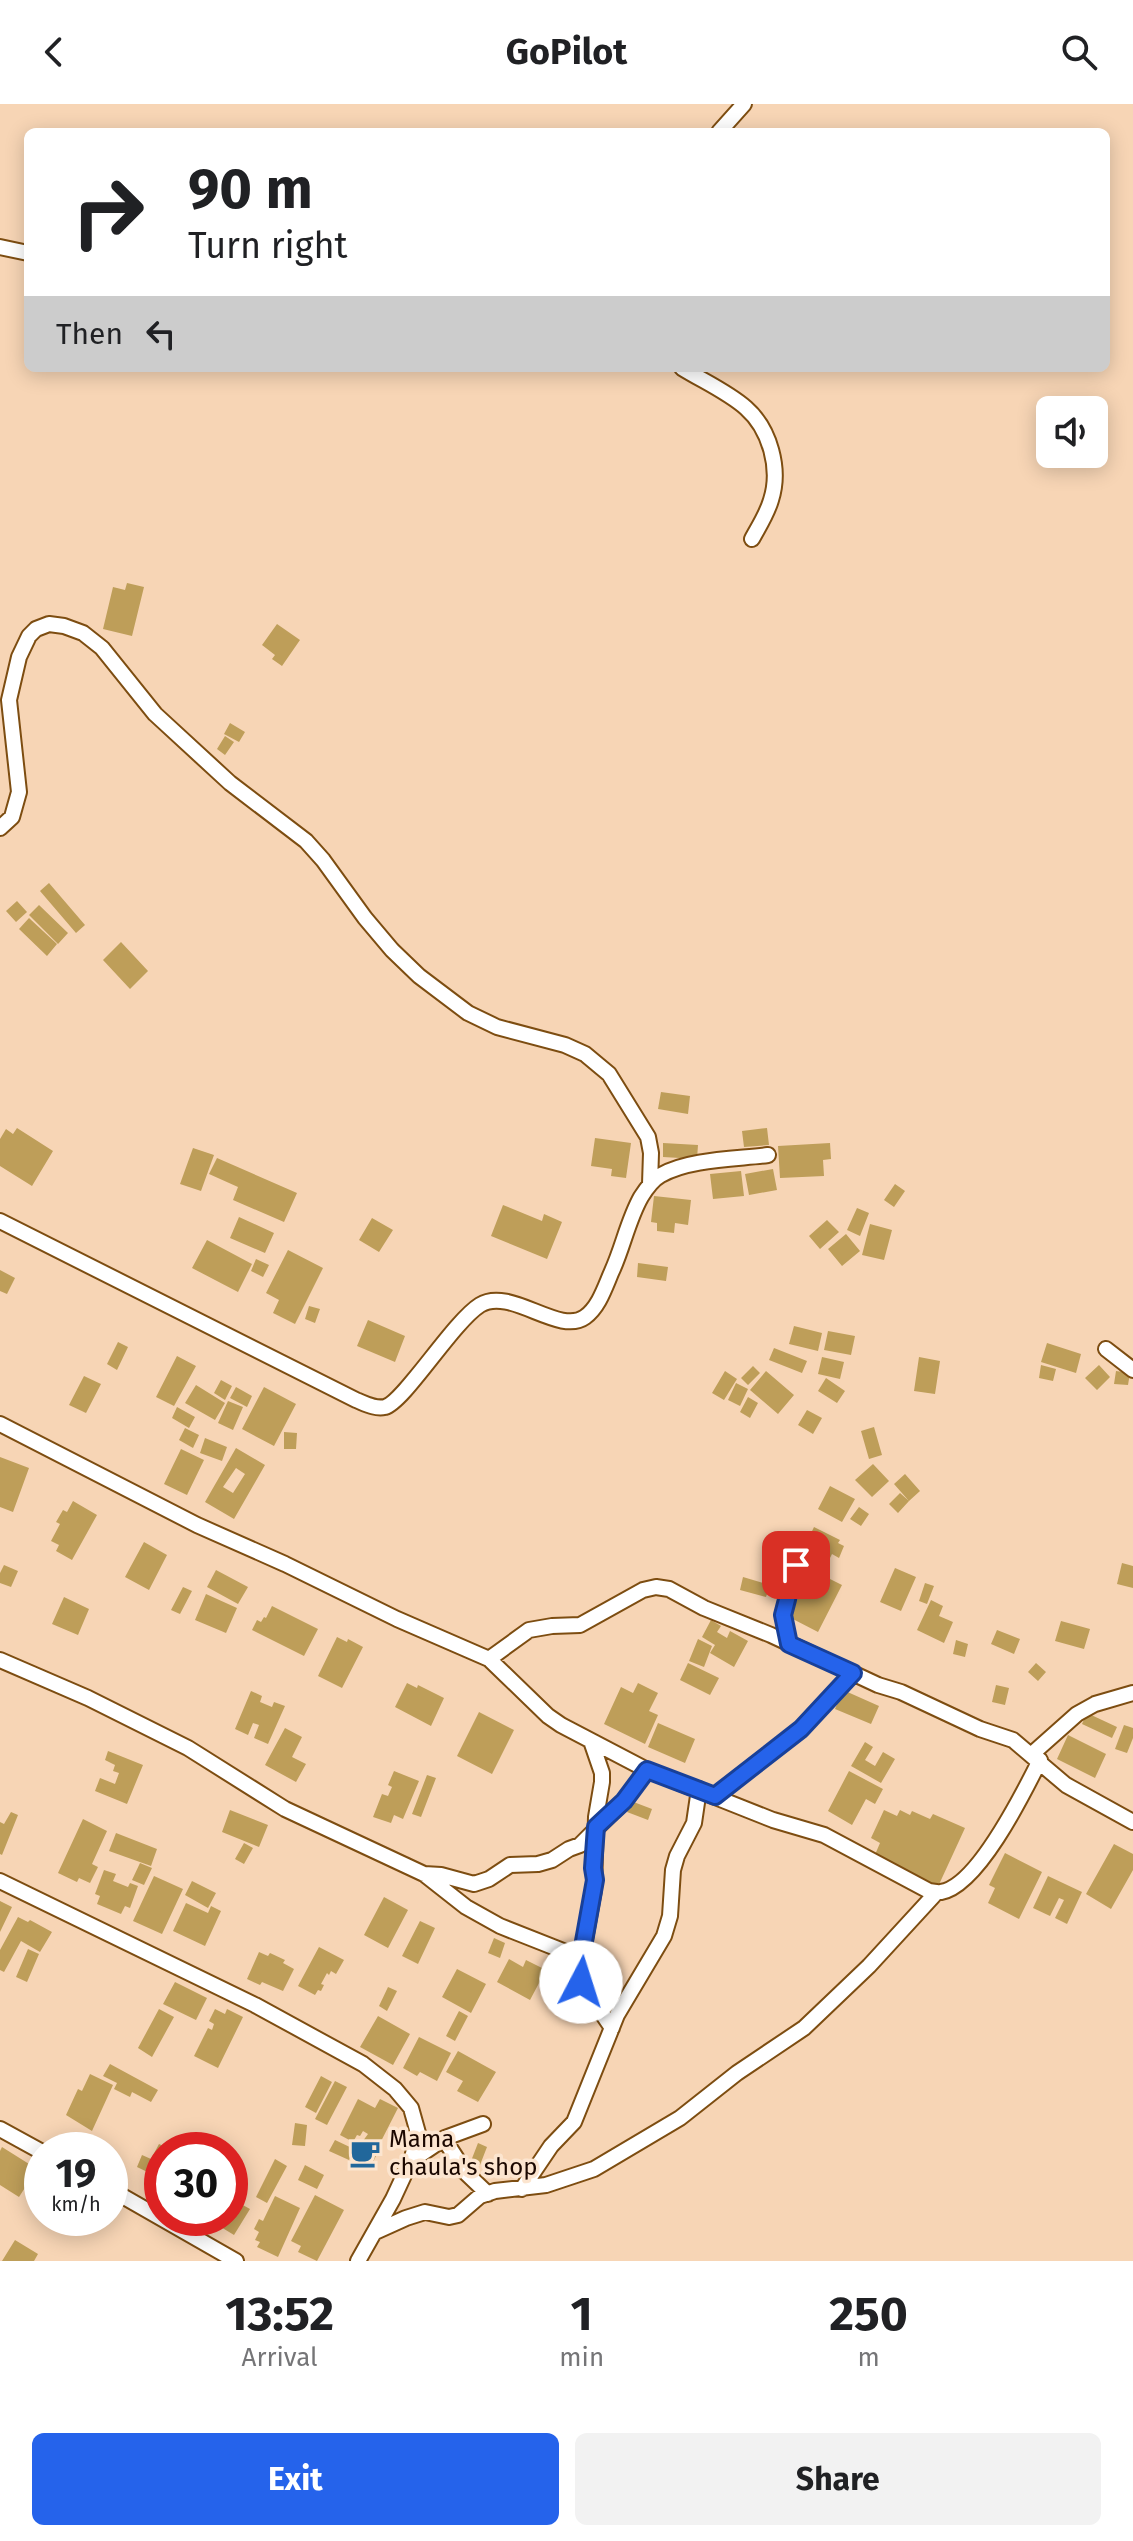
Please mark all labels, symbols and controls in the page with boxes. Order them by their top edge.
icon: back [32,30,76,74]
text: GoPilot [506,30,627,74]
icon: search [1057,30,1101,74]
text: 90 m [188,156,313,223]
icon: right [56,160,160,264]
text: Turn right [188,224,348,268]
icon: left [139,312,183,356]
text: Then [56,316,123,352]
map controls [1036,396,1108,468]
button: sound [1036,396,1108,468]
pin [762,1531,830,1599]
icon: arrive [774,1543,818,1587]
position arrow [539,1940,623,2024]
place label: Mama chaula's shop [389,2125,537,2181]
speed limit sign: 30 [144,2132,248,2236]
cafe icon: Mama chaula's shop [348,2136,382,2170]
text: 19 [56,2150,96,2198]
text: km/h [51,2192,101,2216]
text: 13:52 [225,2285,334,2343]
text: 1 [571,2285,593,2343]
text: 250 [829,2285,908,2343]
text: Arrival [242,2342,318,2373]
text: min [559,2342,604,2373]
text: m [857,2342,880,2373]
button: Exit [32,2433,559,2525]
button: Share [575,2433,1101,2525]

